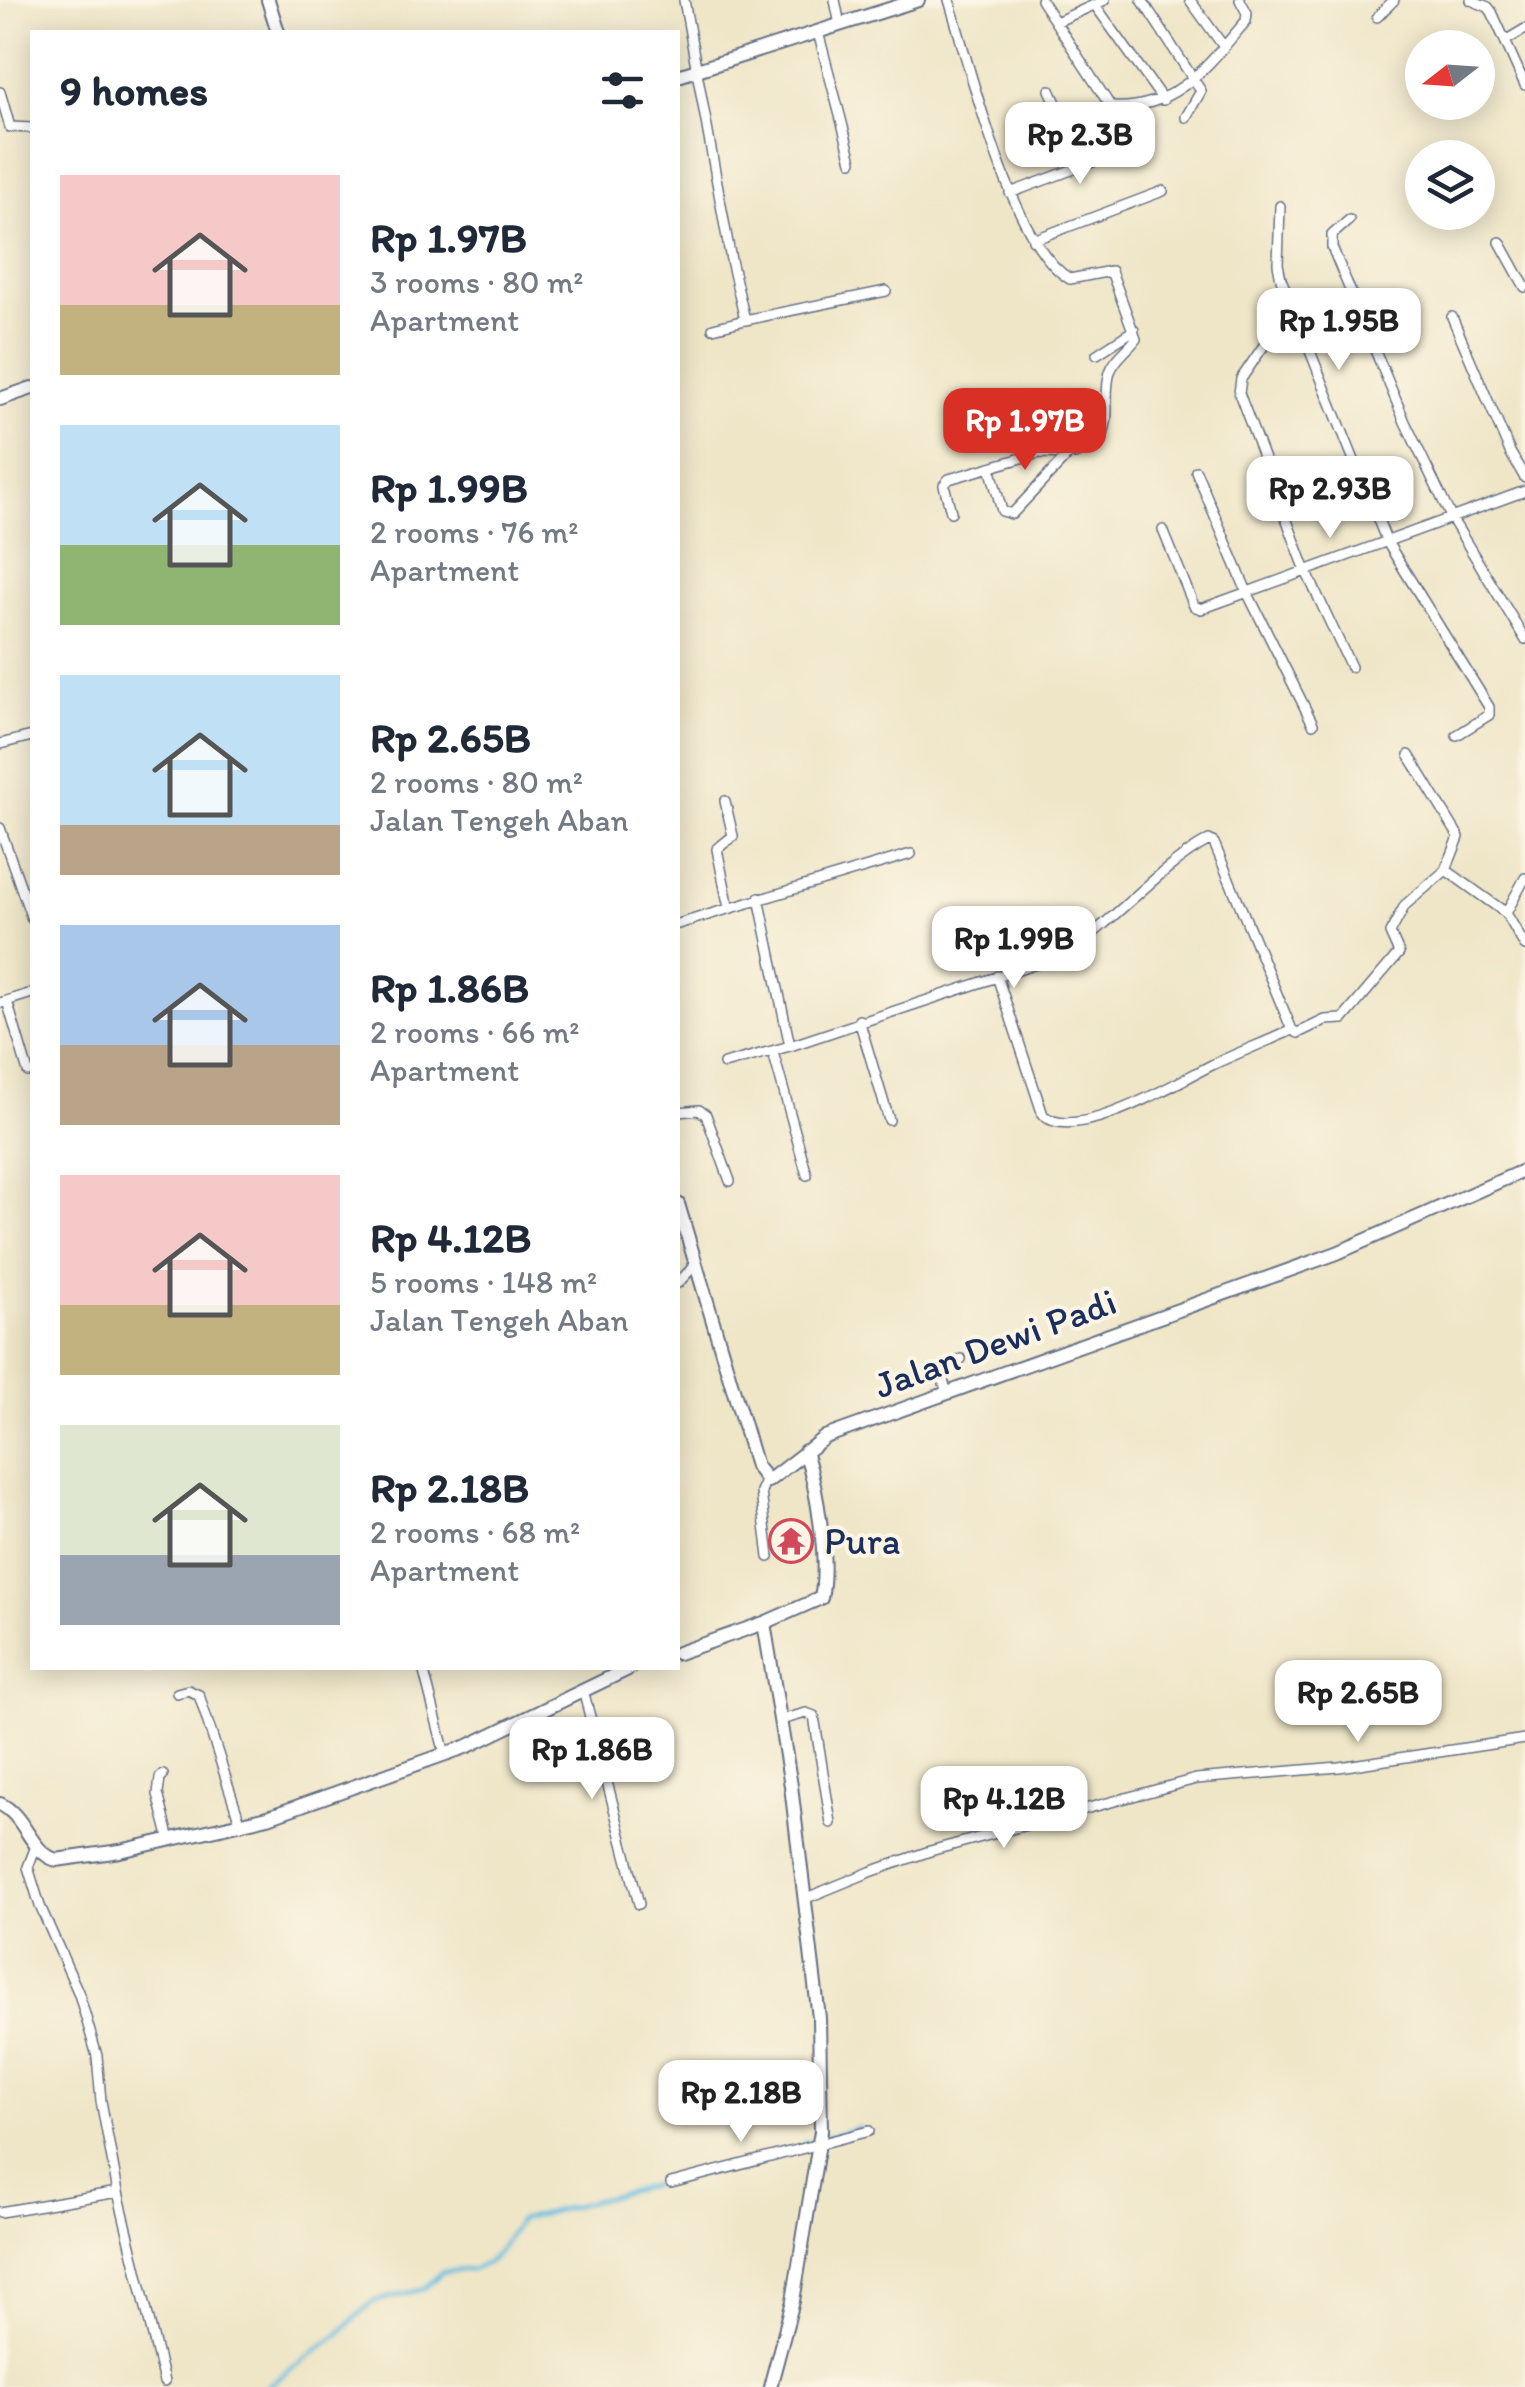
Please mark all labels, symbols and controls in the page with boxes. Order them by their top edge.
north arrow [1405,30,1495,120]
map controls [1405,30,1495,230]
icon: filters [595,63,650,118]
text: 9 homes [60,65,208,116]
pin: Rp 2.3B [988,102,1172,187]
text: Rp 2.3B [1027,115,1133,153]
button: layers [1405,140,1495,230]
text: Rp 1.97B [370,212,527,263]
icon: home [140,215,260,335]
text: 3 rooms · 80 m² [370,263,584,301]
pin: Rp 1.95B [1236,288,1442,373]
text: Apartment [370,301,519,339]
text: Rp 1.95B [1279,301,1399,339]
pin: Rp 1.97B [922,388,1128,473]
text: Rp 1.97B [965,401,1085,439]
pin: Rp 2.93B [1227,456,1433,541]
text: Rp 1.99B [370,462,528,513]
icon: home [140,465,260,585]
text: Rp 2.93B [1268,469,1392,507]
text: 2 rooms · 76 m² [370,513,579,551]
text: Apartment [370,551,519,589]
text: Rp 2.65B [370,712,531,763]
icon: home [140,715,260,835]
text: 2 rooms · 80 m² [370,763,583,801]
text: Jalan Tengeh Aban [370,801,628,839]
pin: Rp 1.99B [911,906,1117,991]
text: Rp 1.99B [954,919,1074,957]
text: Rp 1.86B [370,962,529,1013]
icon: home [140,965,260,1085]
text: 2 rooms · 66 m² [370,1013,580,1051]
text: Apartment [370,1051,519,1089]
text: Rp 4.12B [370,1212,531,1263]
icon: home [140,1215,260,1335]
text: 5 rooms · 148 m² [370,1263,597,1301]
street label: Jalan Dewi Padi [868,1278,1122,1408]
text: Jalan Tengeh Aban [370,1301,628,1339]
text: Rp 2.18B [370,1462,529,1513]
icon: home [140,1465,260,1585]
text: 2 rooms · 68 m² [370,1513,580,1551]
temple icon: Pura [768,1518,814,1564]
place label: Pura [824,1518,901,1564]
text: Apartment [370,1551,519,1589]
pin: Rp 2.65B [1255,1660,1461,1745]
text: Rp 2.65B [1297,1673,1419,1711]
pin: Rp 1.86B [489,1717,695,1802]
text: Rp 1.86B [531,1730,653,1768]
pin: Rp 4.12B [901,1766,1107,1851]
text: Rp 4.12B [943,1779,1065,1817]
pin: Rp 2.18B [638,2060,844,2145]
text: Rp 2.18B [680,2073,802,2111]

